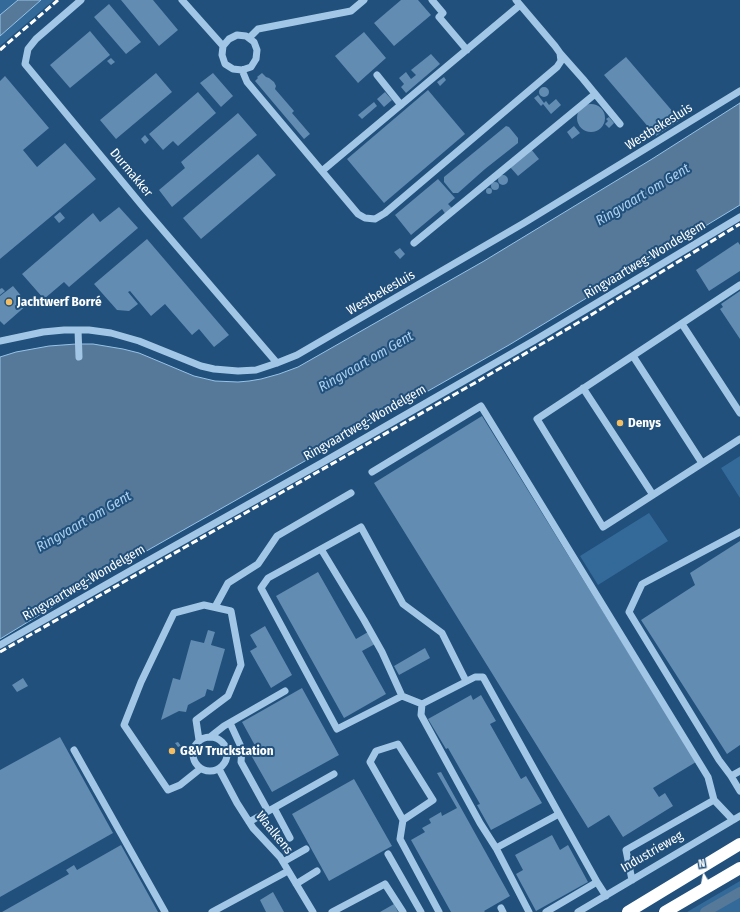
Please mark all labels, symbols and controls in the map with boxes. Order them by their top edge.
street label: Westbekesluis [623,100,695,154]
street label: Durmakker [106,146,156,200]
water label: Ringvaart om Gent [593,160,693,230]
street label: Ringvaartweg-Wondelgem [582,218,708,302]
street label: Westbekesluis [344,267,418,319]
place label: Jachtwerf Borré [17,294,101,310]
marker: Jachtwerf Borré [4,297,14,307]
water label: Ringvaart om Gent [316,328,416,396]
street label: Ringvaartweg-Wondelgem [301,382,429,464]
place label: Denys [628,415,661,431]
marker: Denys [615,418,625,428]
water label: Ringvaart om Gent [34,488,134,556]
street label: Ringvaartweg-Wondelgem [20,542,148,624]
place label: G&V Truckstation [180,743,274,759]
marker: G&V Truckstation [167,746,177,756]
street label: Waalkens [252,809,296,857]
street label: Industrieweg [618,828,686,876]
north arrow [684,856,724,896]
text: N [697,857,706,871]

